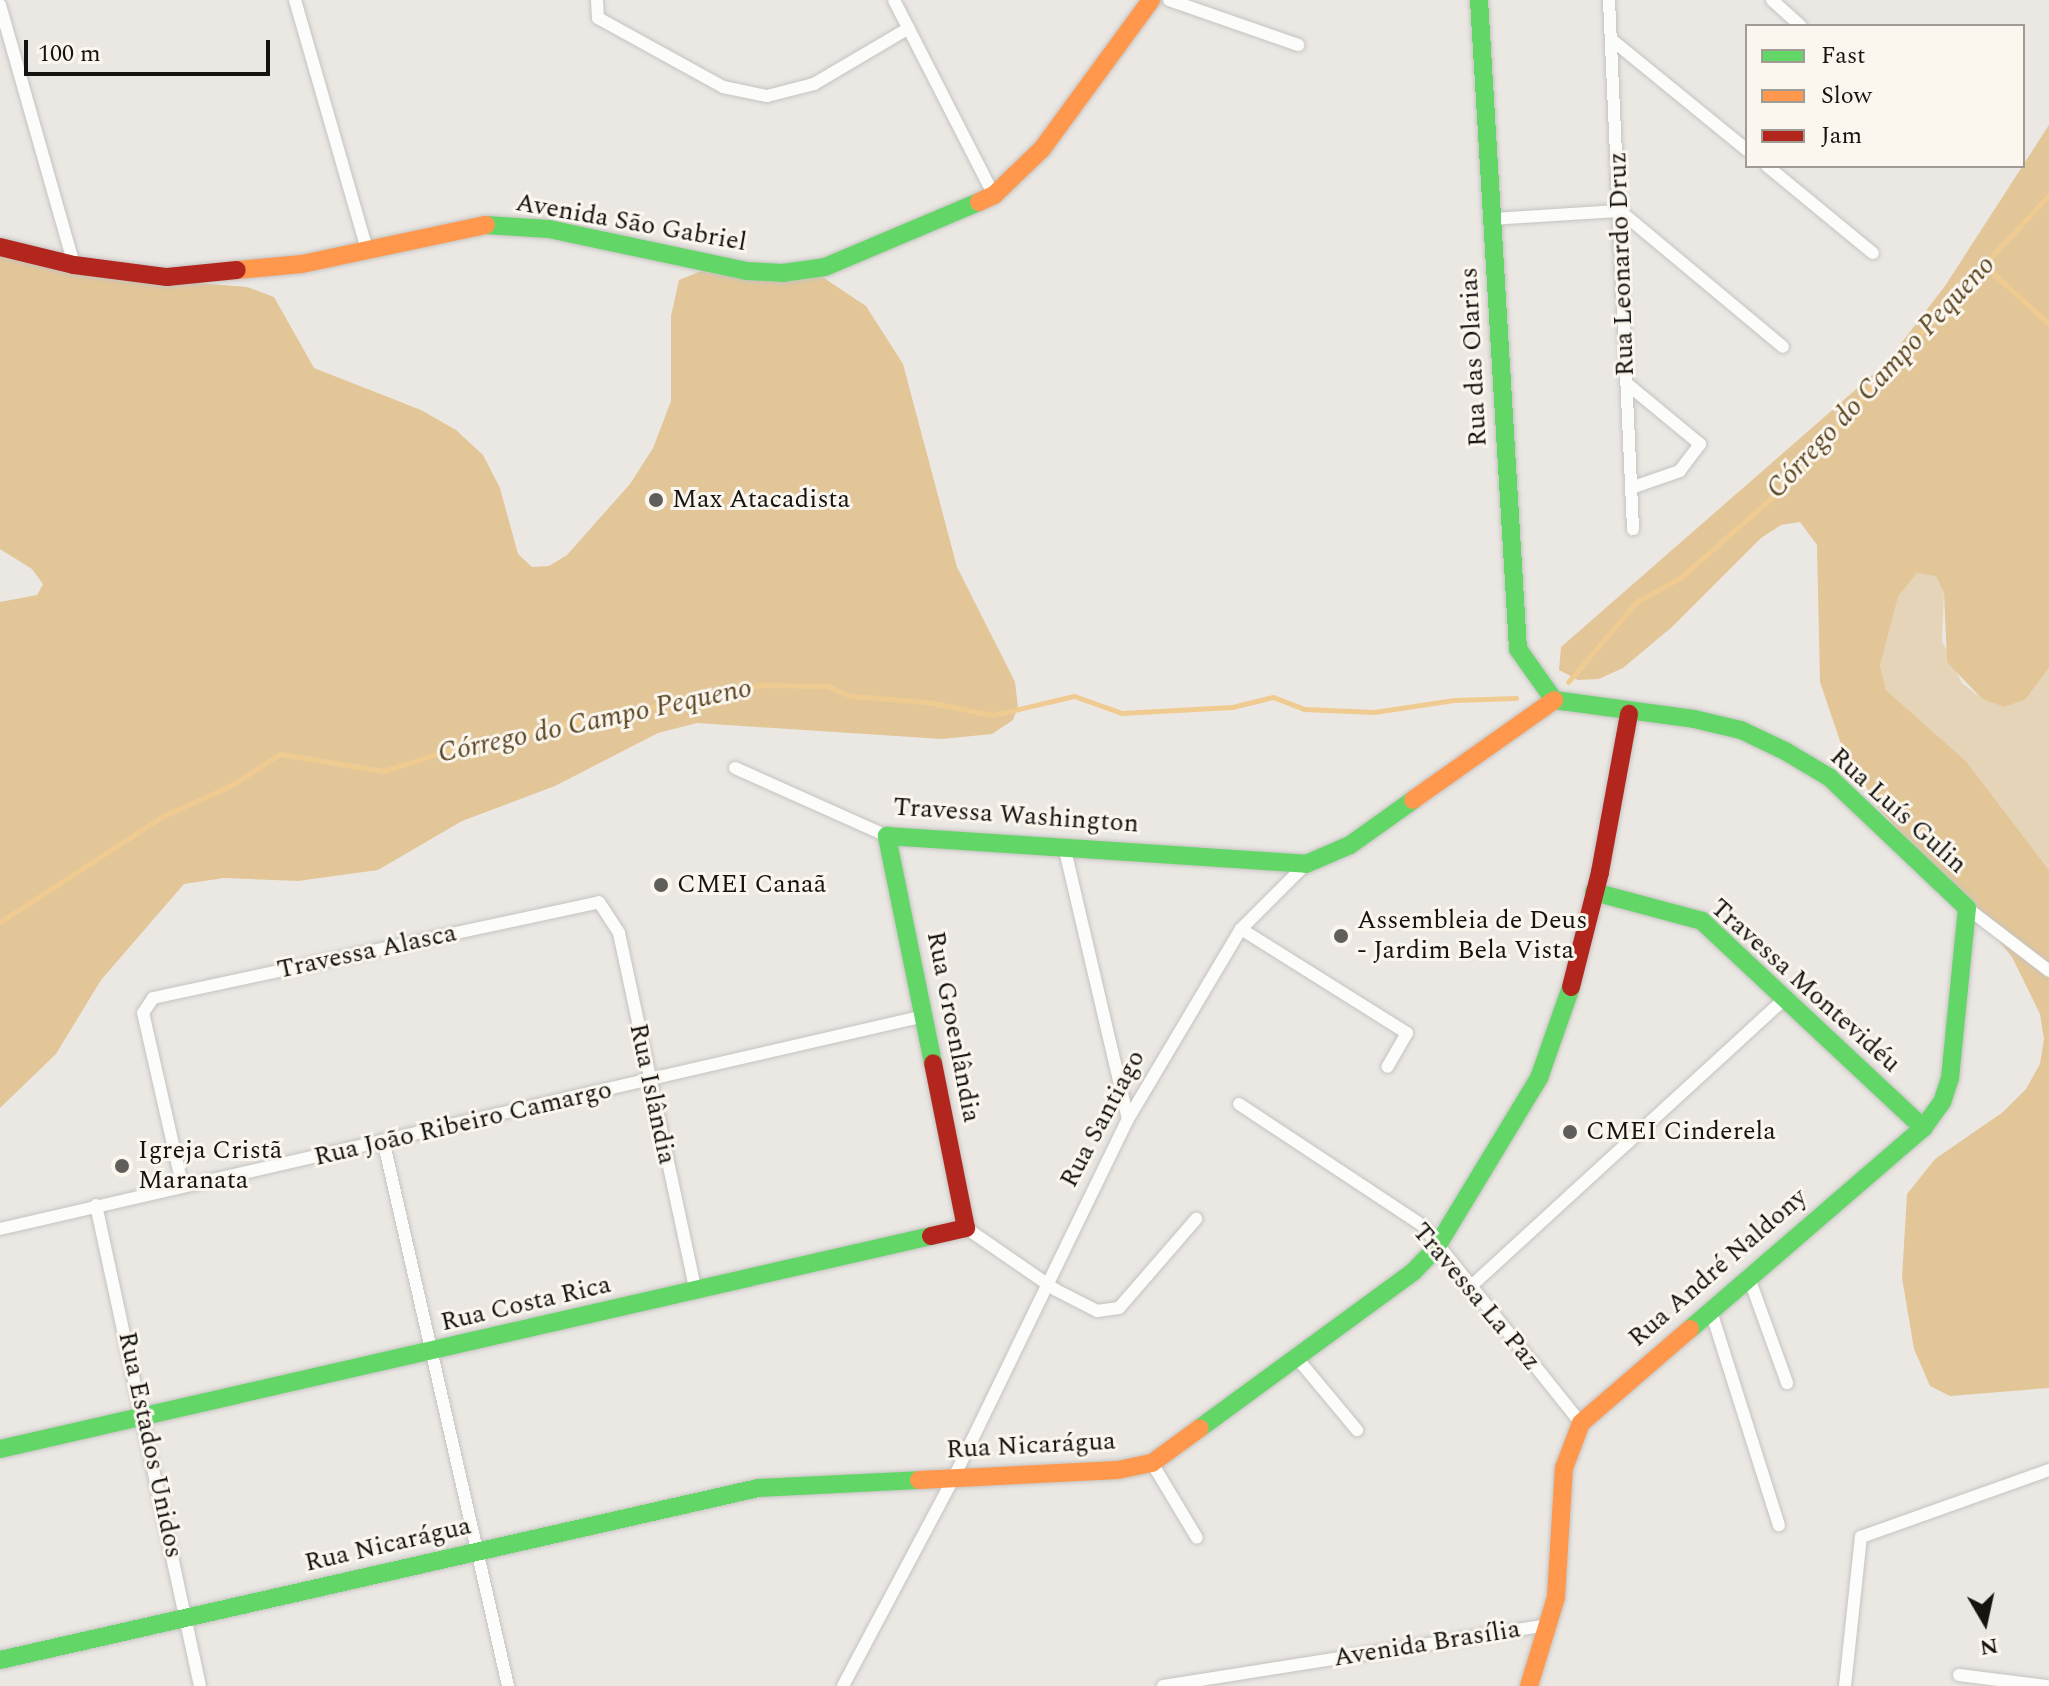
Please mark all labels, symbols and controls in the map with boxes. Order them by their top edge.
scale bar [28,24,274,74]
legend [1745,24,2025,168]
text: 100 m [38,36,101,72]
text: Fast [1821,38,1866,74]
text: Slow [1821,78,1872,114]
text: Jam [1821,118,1862,154]
street label: Rua Leonardo Druz [1602,151,1642,377]
street label: Avenida São Gabriel [513,187,749,259]
water label: Córrego do Campo Pequeno [1760,249,2002,505]
street label: Rua das Olarias [1454,266,1494,448]
place label: Max Atacadista [672,484,850,516]
marker: Max Atacadista [647,491,665,509]
water label: Córrego do Campo Pequeno [435,671,755,771]
street label: Rua Luís Gulin [1823,741,1973,881]
street label: Travessa Washington [892,792,1140,840]
place label: CMEI Canaã [677,869,826,901]
marker: CMEI Canaã [652,876,670,894]
street label: Travessa Montevidéu [1704,893,1906,1079]
place label: Assembleia de Deus - Jardim Bela Vista [1357,905,1587,966]
street label: Travessa Alasca [274,918,460,986]
marker: Assembleia de Deus - Jardim Bela Vista [1332,927,1350,945]
street label: Rua Groenlândia [919,929,987,1125]
street label: Rua Islândia [622,1021,682,1167]
street label: Rua Santiago [1054,1045,1152,1193]
street label: Rua João Ribeiro Camargo [311,1075,615,1173]
place label: CMEI Cinderela [1586,1116,1776,1148]
marker: CMEI Cinderela [1561,1123,1579,1141]
place label: Igreja Cristã Maranata [138,1135,283,1196]
marker: Igreja Cristã Maranata [113,1157,131,1175]
street label: Rua André Naldony [1622,1182,1814,1354]
street label: Travessa La Paz [1405,1217,1547,1377]
street label: Rua Costa Rica [438,1269,614,1339]
street label: Rua Estados Unidos [111,1329,189,1561]
street label: Rua Nicarágua [945,1426,1117,1466]
street label: Rua Nicarágua [302,1511,474,1579]
north arrow [1945,1582,2025,1662]
street label: Avenida Brasília [1331,1614,1523,1674]
text: N [1977,1628,2000,1664]

